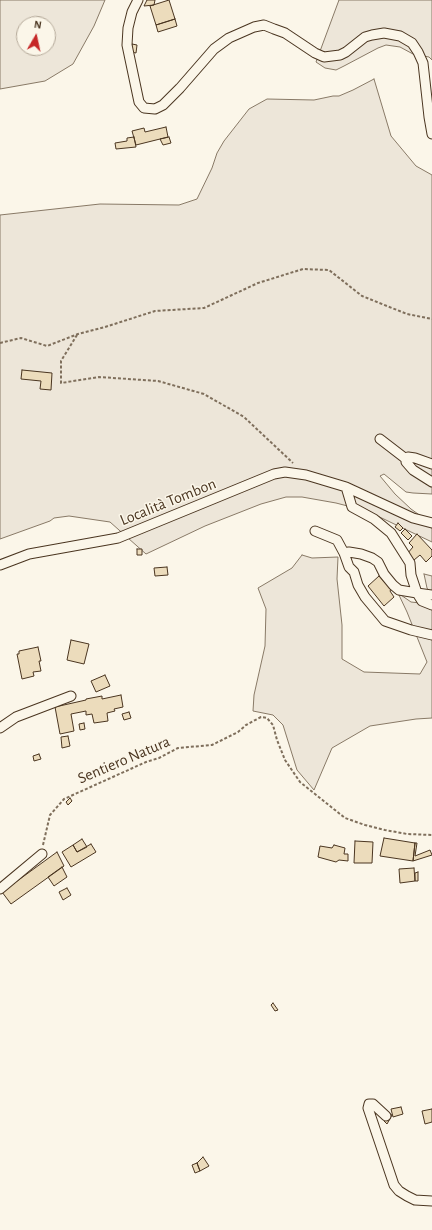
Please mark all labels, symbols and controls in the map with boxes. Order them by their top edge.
north arrow [16,16,56,56]
text: N [33,19,42,31]
street label: Località Tombon [117,474,219,530]
street label: Sentiero Natura [75,732,173,788]

